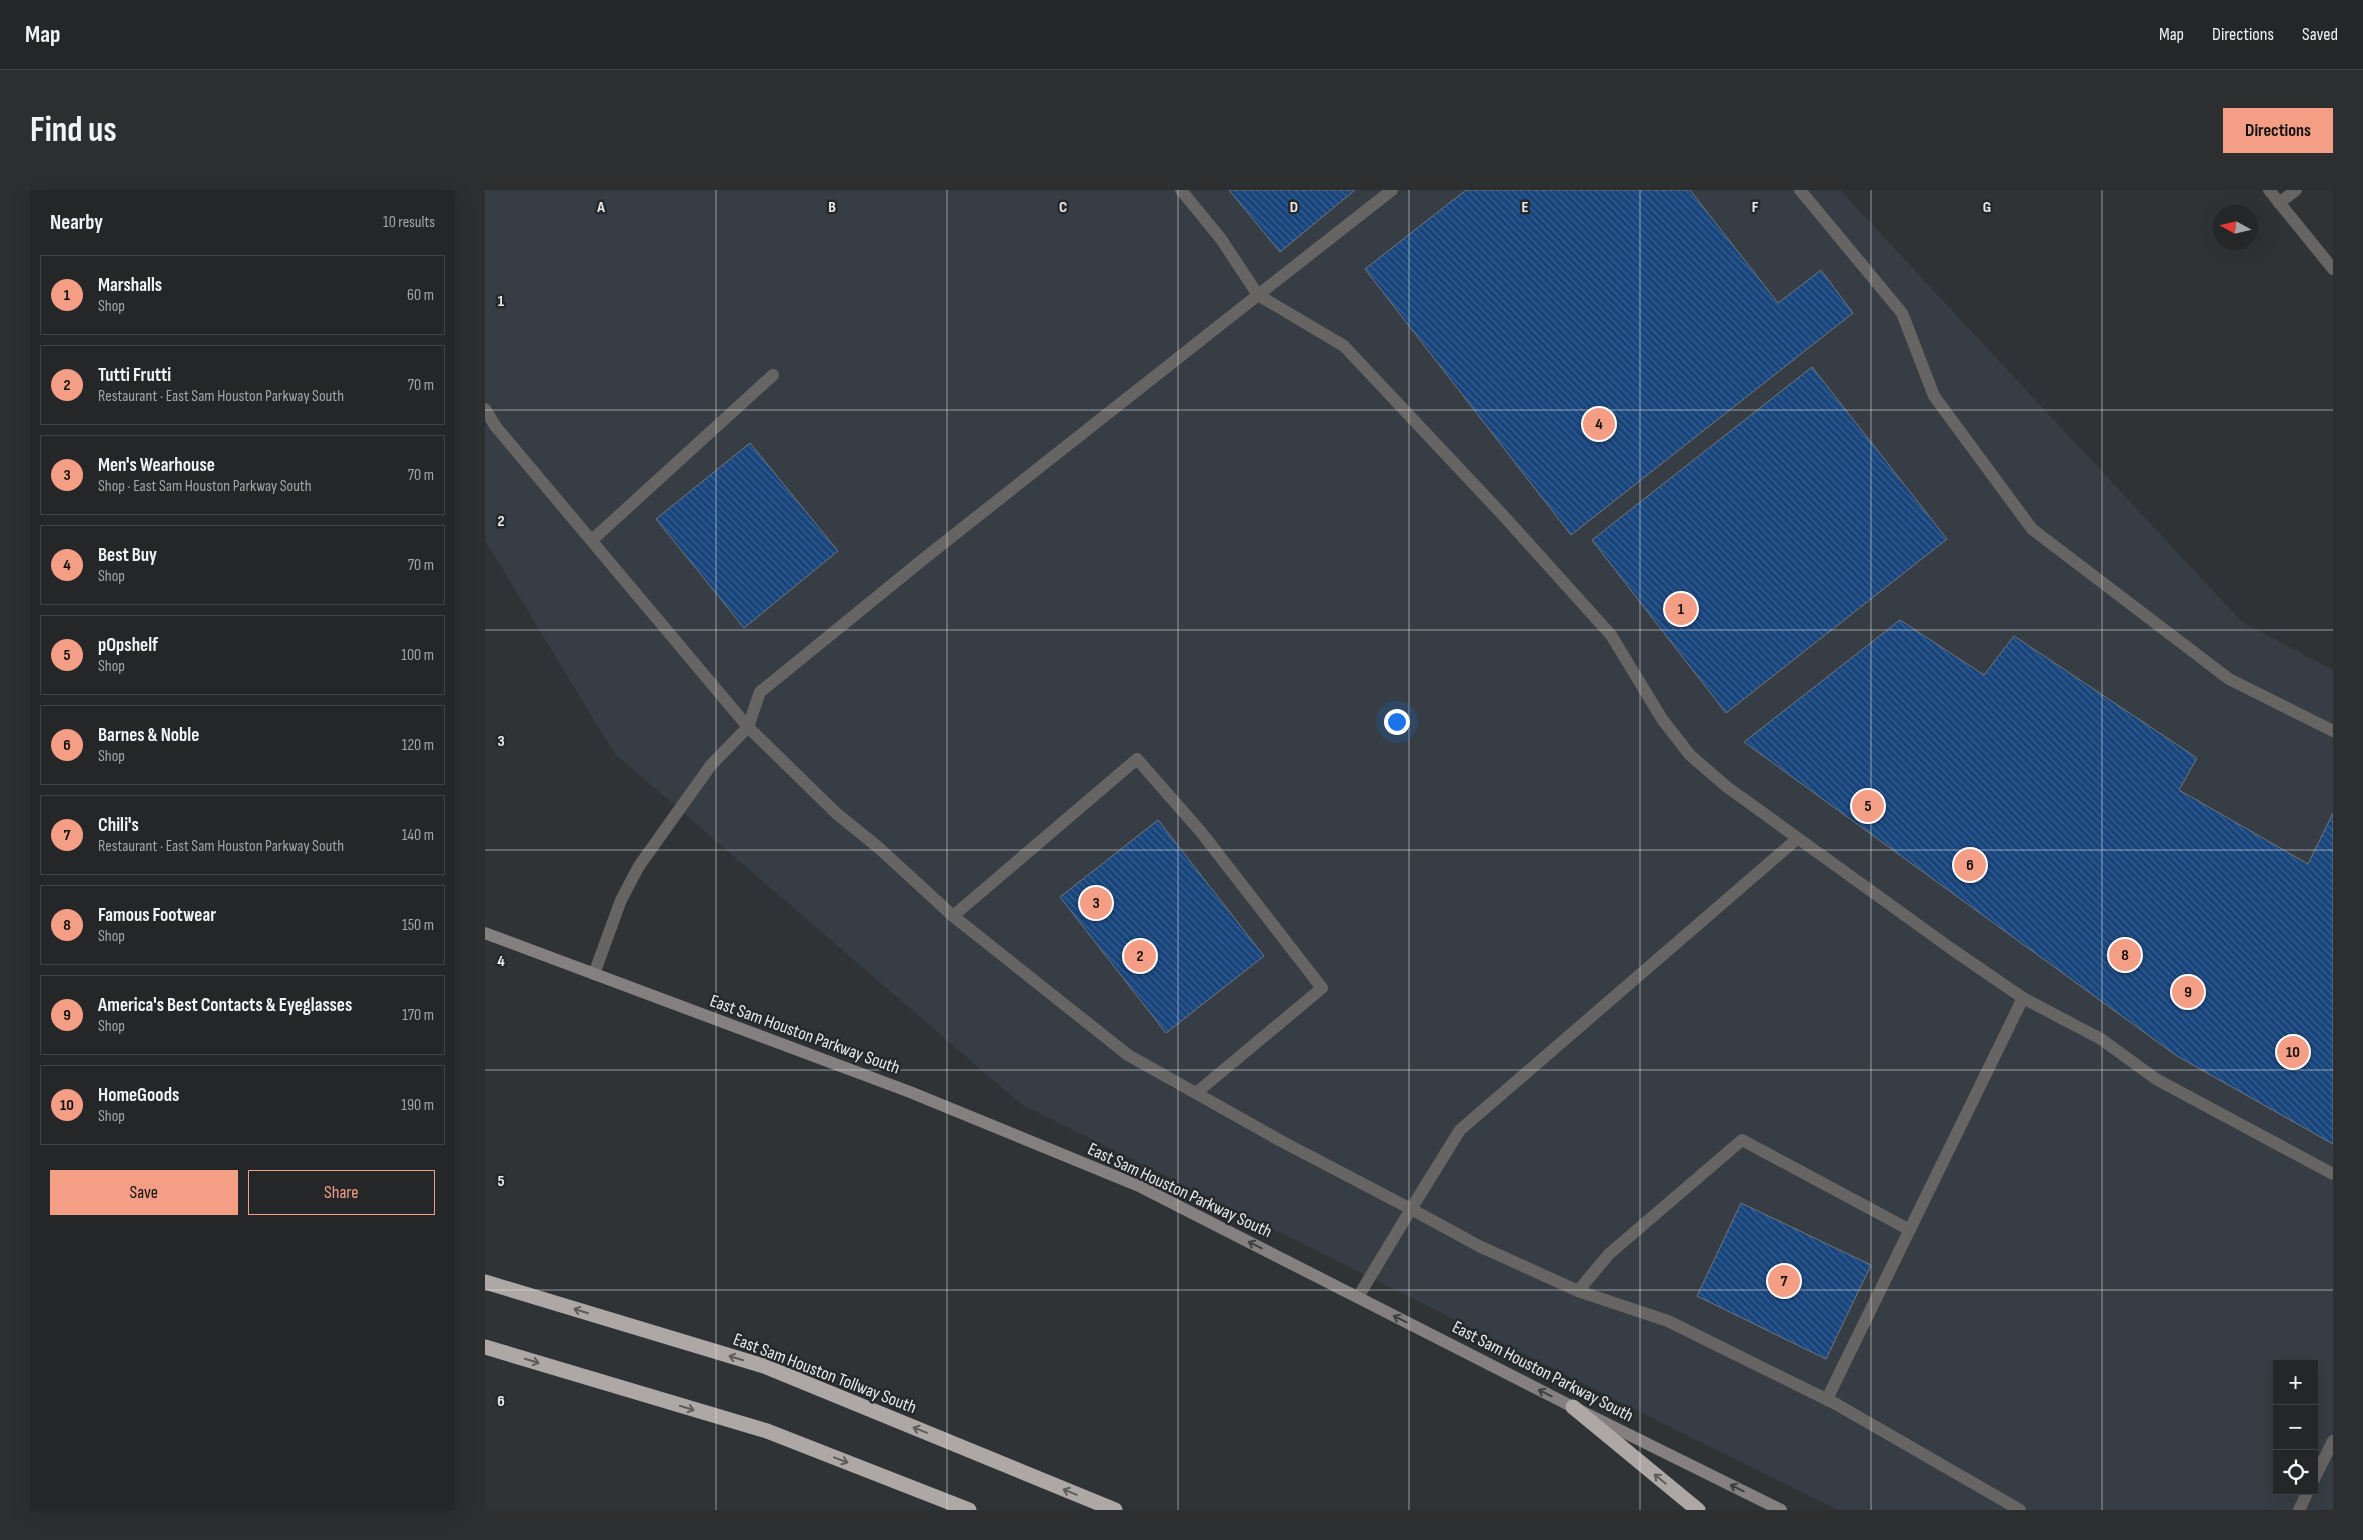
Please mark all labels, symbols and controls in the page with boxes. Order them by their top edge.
text: Map [25,20,60,49]
text: Map [2159,24,2184,45]
text: Directions [2212,24,2274,45]
text: Saved [2302,24,2338,45]
button: Directions [2223,108,2333,153]
text: Find us [30,109,117,152]
text: A [596,198,605,217]
text: B [828,198,836,217]
text: C [1059,198,1067,217]
text: D [1290,198,1298,217]
text: E [1522,198,1529,217]
text: F [1752,198,1759,217]
text: G [1983,198,1991,217]
north arrow [2213,205,2258,250]
text: Nearby [50,210,103,235]
text: 10 results [383,213,435,232]
text: Marshalls [98,274,162,297]
text: 1 [64,286,70,305]
text: 60 m [407,286,434,305]
text: 1 [498,292,505,311]
text: Shop [98,297,125,316]
text: Tutti Frutti [98,364,171,387]
text: 2 [63,376,71,395]
text: 70 m [408,376,434,395]
text: Restaurant · East Sam Houston Parkway South [98,387,344,406]
pin: 4 [1583,405,1615,443]
text: Men's Wearhouse [98,454,215,477]
text: 3 [63,466,71,485]
text: 70 m [408,466,434,485]
text: Shop · East Sam Houston Parkway South [98,477,312,496]
text: 2 [497,512,505,531]
text: Best Buy [98,544,157,567]
text: 4 [63,556,71,575]
text: 70 m [408,556,434,575]
text: Shop [98,567,125,586]
pin: 1 [1665,590,1697,628]
text: pOpshelf [98,634,158,657]
text: 5 [63,646,71,665]
text: 100 m [401,646,434,665]
text: Shop [98,657,125,676]
your location [1384,709,1410,735]
text: Barnes & Noble [98,724,199,747]
text: 3 [497,732,505,751]
text: 6 [63,736,71,755]
text: 120 m [402,736,434,755]
text: Shop [98,747,125,766]
pin: 5 [1852,787,1884,825]
text: Chili's [98,814,139,837]
text: 7 [64,826,70,845]
text: 140 m [402,826,434,845]
text: Restaurant · East Sam Houston Parkway South [98,837,344,856]
pin: 6 [1954,846,1986,884]
pin: 3 [1080,884,1112,922]
text: Famous Footwear [98,904,216,927]
text: 8 [63,916,71,935]
text: 150 m [402,916,434,935]
text: Shop [98,927,125,946]
pin: 8 [2109,936,2141,974]
pin: 2 [1124,937,1156,975]
text: 4 [497,952,505,971]
pin: 9 [2172,973,2204,1011]
street label: East Sam Houston Parkway South [707,990,903,1079]
text: America's Best Contacts & Eyeglasses [98,994,352,1017]
text: 9 [63,1006,71,1025]
text: 170 m [402,1006,434,1025]
text: Shop [98,1017,125,1036]
pin: 10 [2277,1033,2309,1071]
text: HomeGoods [98,1084,179,1107]
text: 10 [60,1096,74,1115]
text: 190 m [401,1096,434,1115]
text: Shop [98,1107,125,1126]
street label: East Sam Houston Parkway South [1084,1139,1275,1242]
button: Save [50,1170,238,1215]
button: Share [248,1170,435,1215]
text: 5 [497,1172,505,1191]
one-way arrow [1248,1240,1263,1250]
pin: 7 [1768,1262,1800,1300]
one-way arrow [573,1305,589,1315]
one-way arrow [1393,1314,1408,1323]
street label: East Sam Houston Parkway South [1449,1317,1637,1426]
street label: East Sam Houston Tollway South [730,1329,919,1418]
one-way arrow [729,1352,745,1362]
one-way arrow [523,1356,539,1366]
map controls [2273,1360,2318,1495]
button: + [2273,1360,2318,1405]
one-way arrow [1538,1388,1553,1397]
text: 6 [497,1392,505,1411]
one-way arrow [679,1403,695,1413]
button: − [2273,1405,2318,1450]
one-way arrow [913,1425,928,1434]
button: locate [2273,1450,2318,1495]
one-way arrow [833,1456,848,1465]
one-way arrow [1654,1474,1667,1485]
one-way arrow [1730,1483,1745,1493]
one-way arrow [1063,1486,1078,1496]

